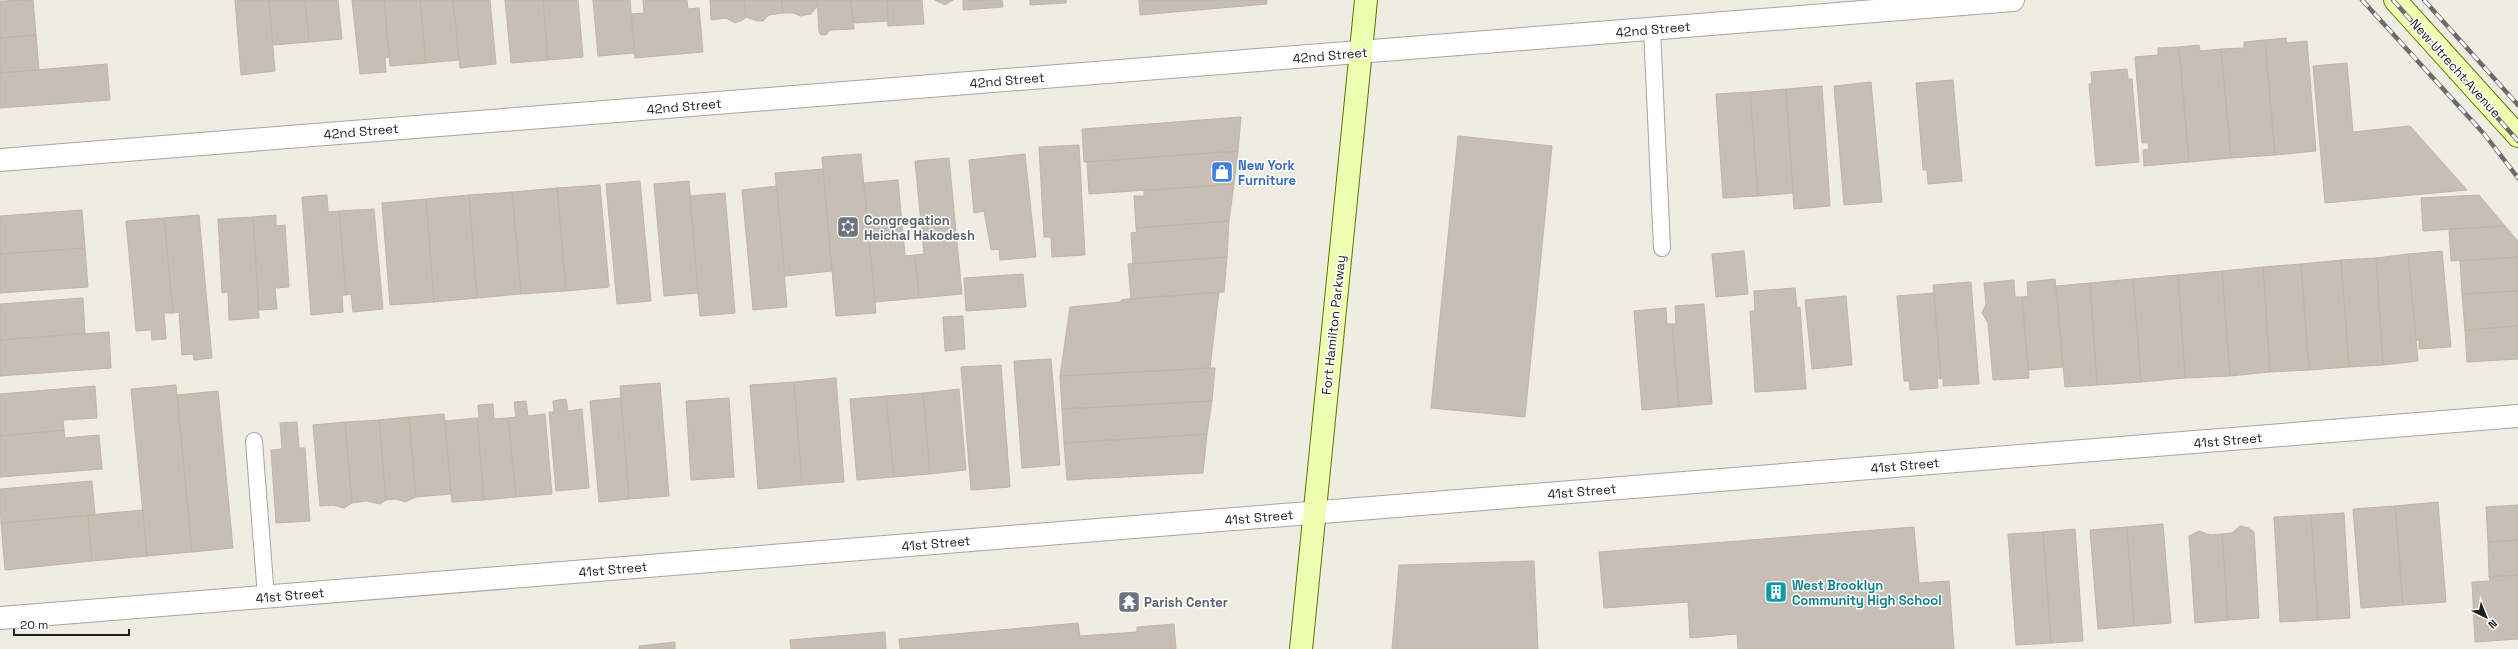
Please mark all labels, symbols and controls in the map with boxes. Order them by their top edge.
street label: New Utrecht Avenue [2407,15,2505,121]
street label: 42nd Street [1615,18,1691,41]
street label: 42nd Street [1292,44,1368,67]
street label: 42nd Street [969,69,1045,92]
street label: 42nd Street [646,95,722,118]
street label: 42nd Street [323,120,399,143]
place label: New York Furniture [1238,157,1296,189]
shop icon: New York Furniture [1209,159,1235,185]
place label: Congregation Heichal Hakodesh [864,212,975,244]
synagogue icon: Congregation Heichal Hakodesh [835,214,861,240]
street label: Fort Hamilton Parkway [1318,254,1349,396]
street label: 41st Street [2193,429,2263,452]
street label: 41st Street [1870,454,1940,477]
street label: 41st Street [1547,480,1617,503]
street label: 41st Street [1224,506,1294,529]
street label: 41st Street [901,532,971,555]
street label: 41st Street [578,558,648,581]
place label: West Brooklyn Community High School [1792,577,1942,609]
building icon: West Brooklyn Community High School [1763,579,1789,605]
street label: 41st Street [255,584,325,607]
temple icon: Parish Center [1116,589,1142,615]
place label: Parish Center [1144,594,1228,611]
north arrow [2466,597,2506,637]
scale bar [14,611,129,637]
text: 20 m [20,617,48,633]
text: N [2485,617,2500,632]

